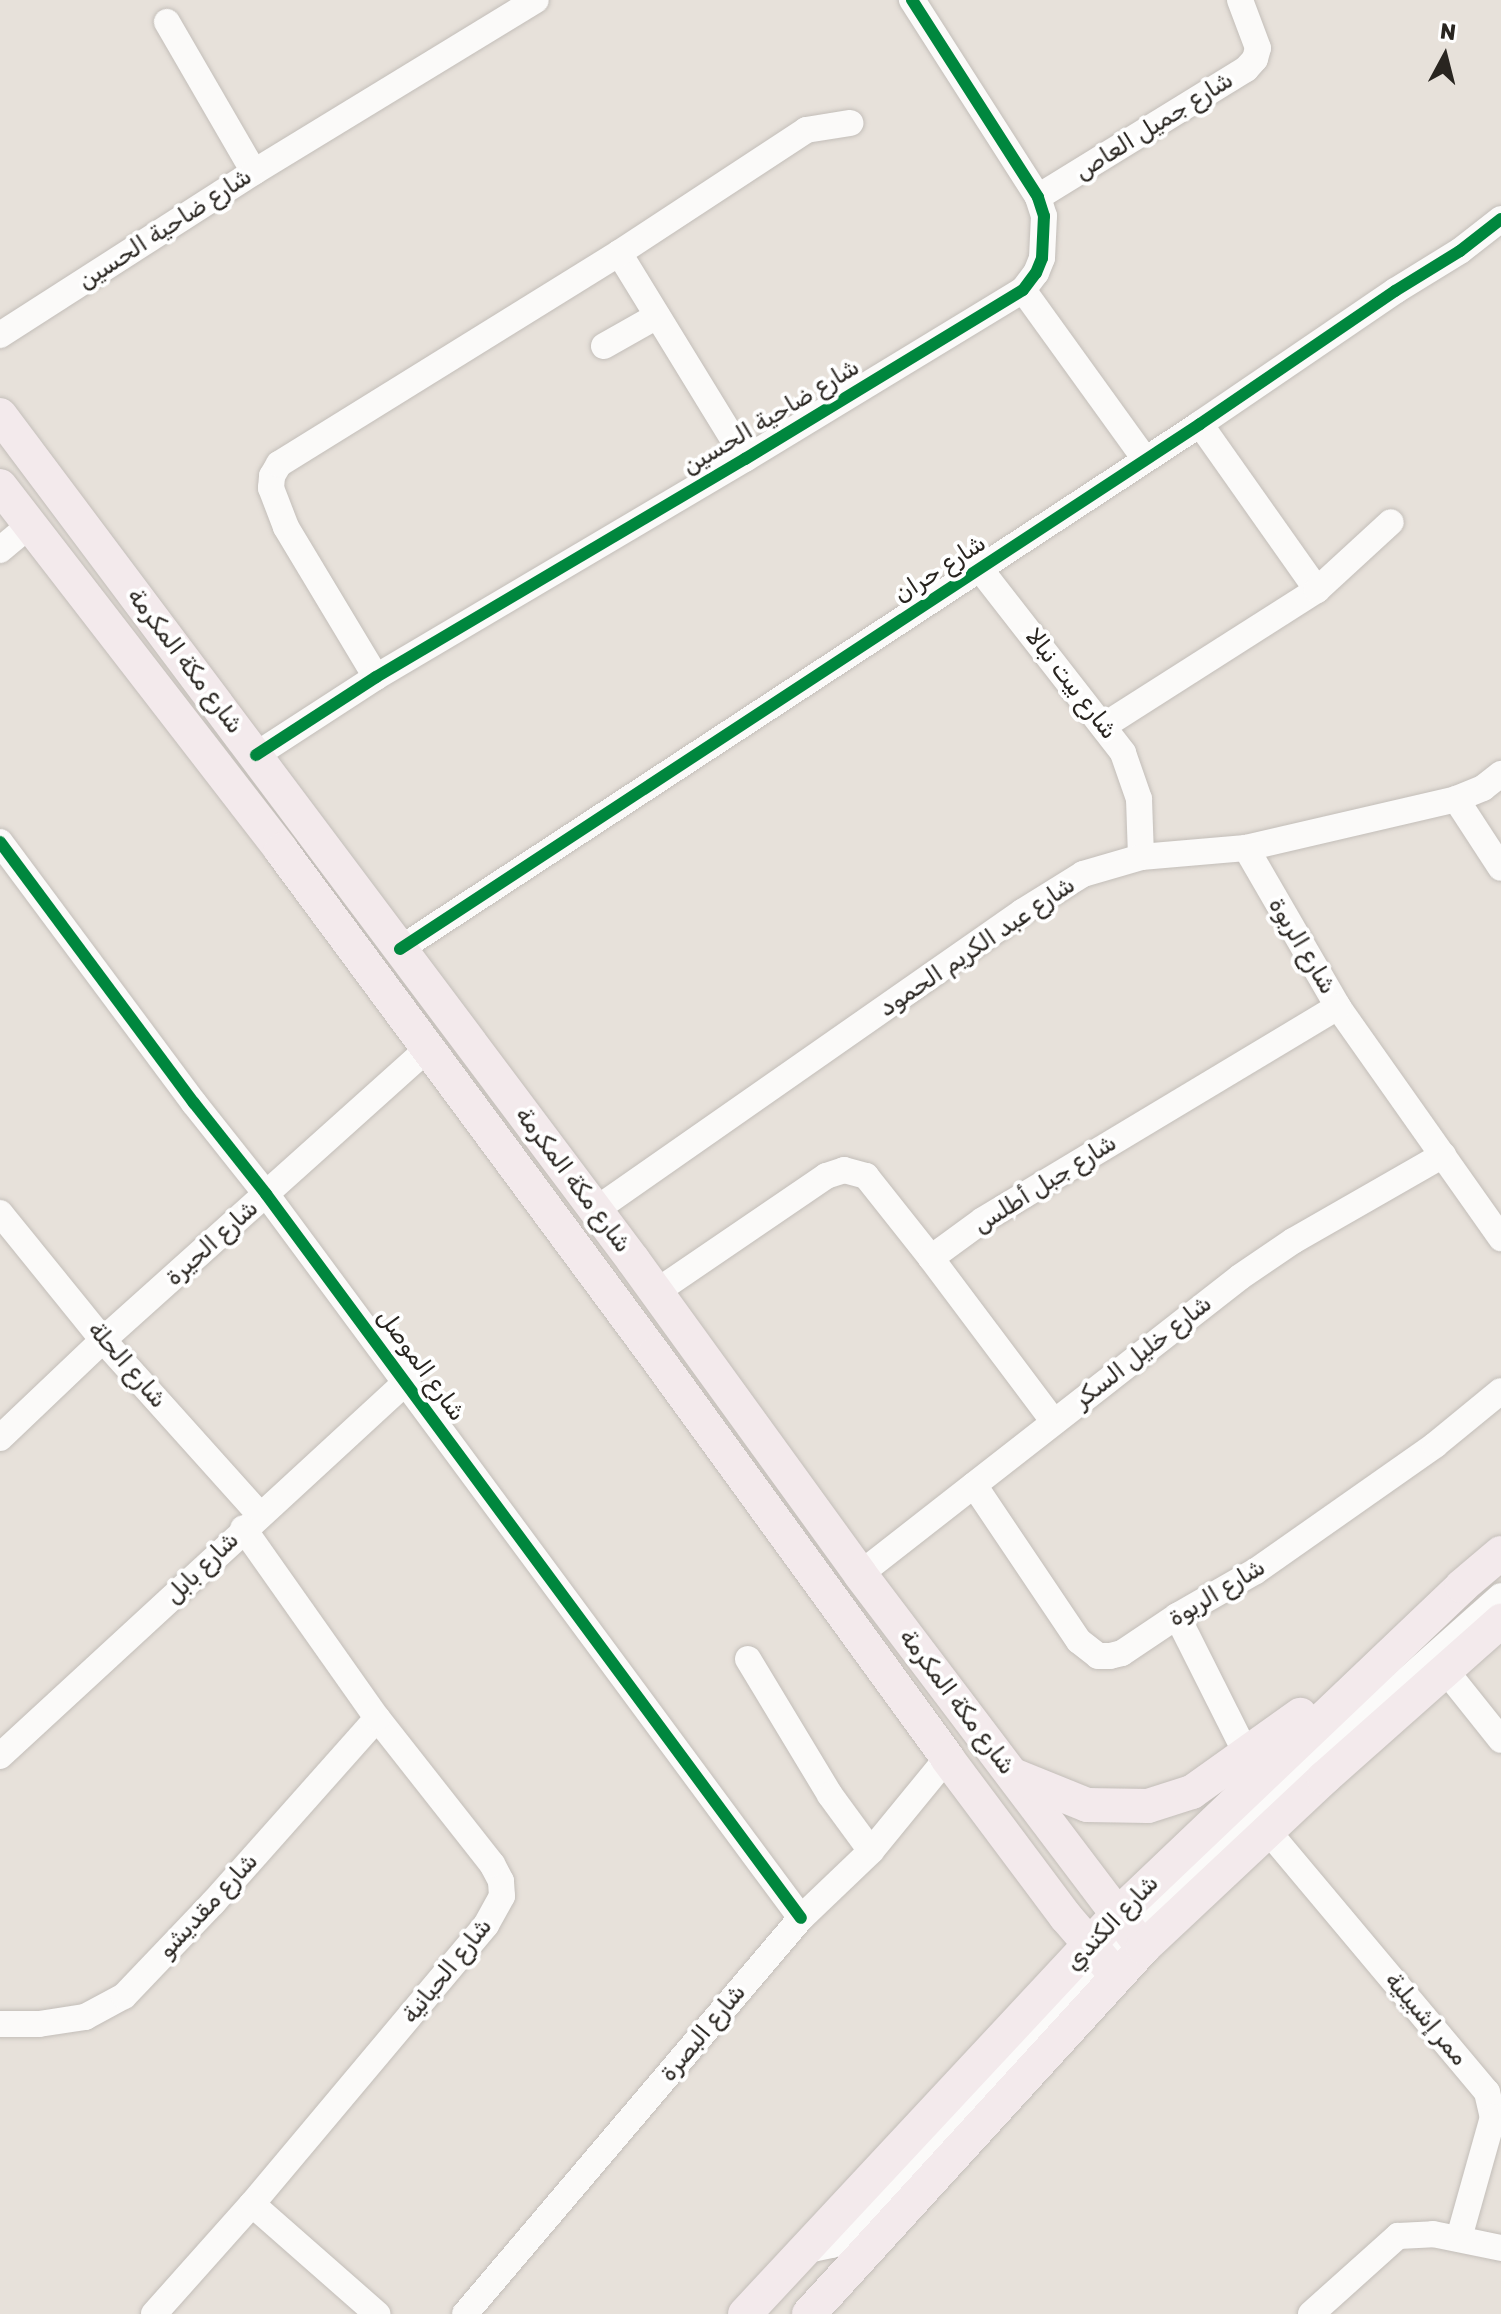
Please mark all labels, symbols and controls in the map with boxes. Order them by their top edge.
north arrow [1405,16,1485,96]
text: N [1438,17,1457,46]
street label: شارع جميل العاص [1069,66,1239,186]
street label: شارع ضاحية الحسين [73,162,257,296]
street label: شارع ضاحية الحسين [677,353,865,481]
street label: شارع حران [889,529,991,609]
street label: شارع مكة المكرمة [121,582,249,740]
street label: شارع بيت نبالا [1019,623,1123,745]
street label: شارع عبد الكريم الحمود [873,871,1081,1023]
street label: شارع الربوة [1262,892,1342,1000]
street label: شارع مكة المكرمة [509,1101,637,1259]
street label: شارع جبل أطلس [968,1129,1122,1239]
street label: شارع الحيرة [160,1194,264,1292]
street label: شارع خليل السكر [1069,1289,1217,1415]
street label: شارع الموصل [371,1303,471,1427]
street label: شارع الحلة [82,1316,172,1414]
street label: شارع بابل [159,1526,245,1610]
street label: شارع الربوة [1163,1553,1271,1633]
street label: شارع مكة المكرمة [893,1623,1021,1781]
street label: شارع مقديشو [152,1847,264,1965]
street label: شارع الكندي [1059,1869,1165,1977]
street label: شارع الحبانية [396,1913,498,2029]
street label: ممر إشبيلية [1379,1966,1473,2072]
street label: شارع البصرة [654,1979,752,2087]

